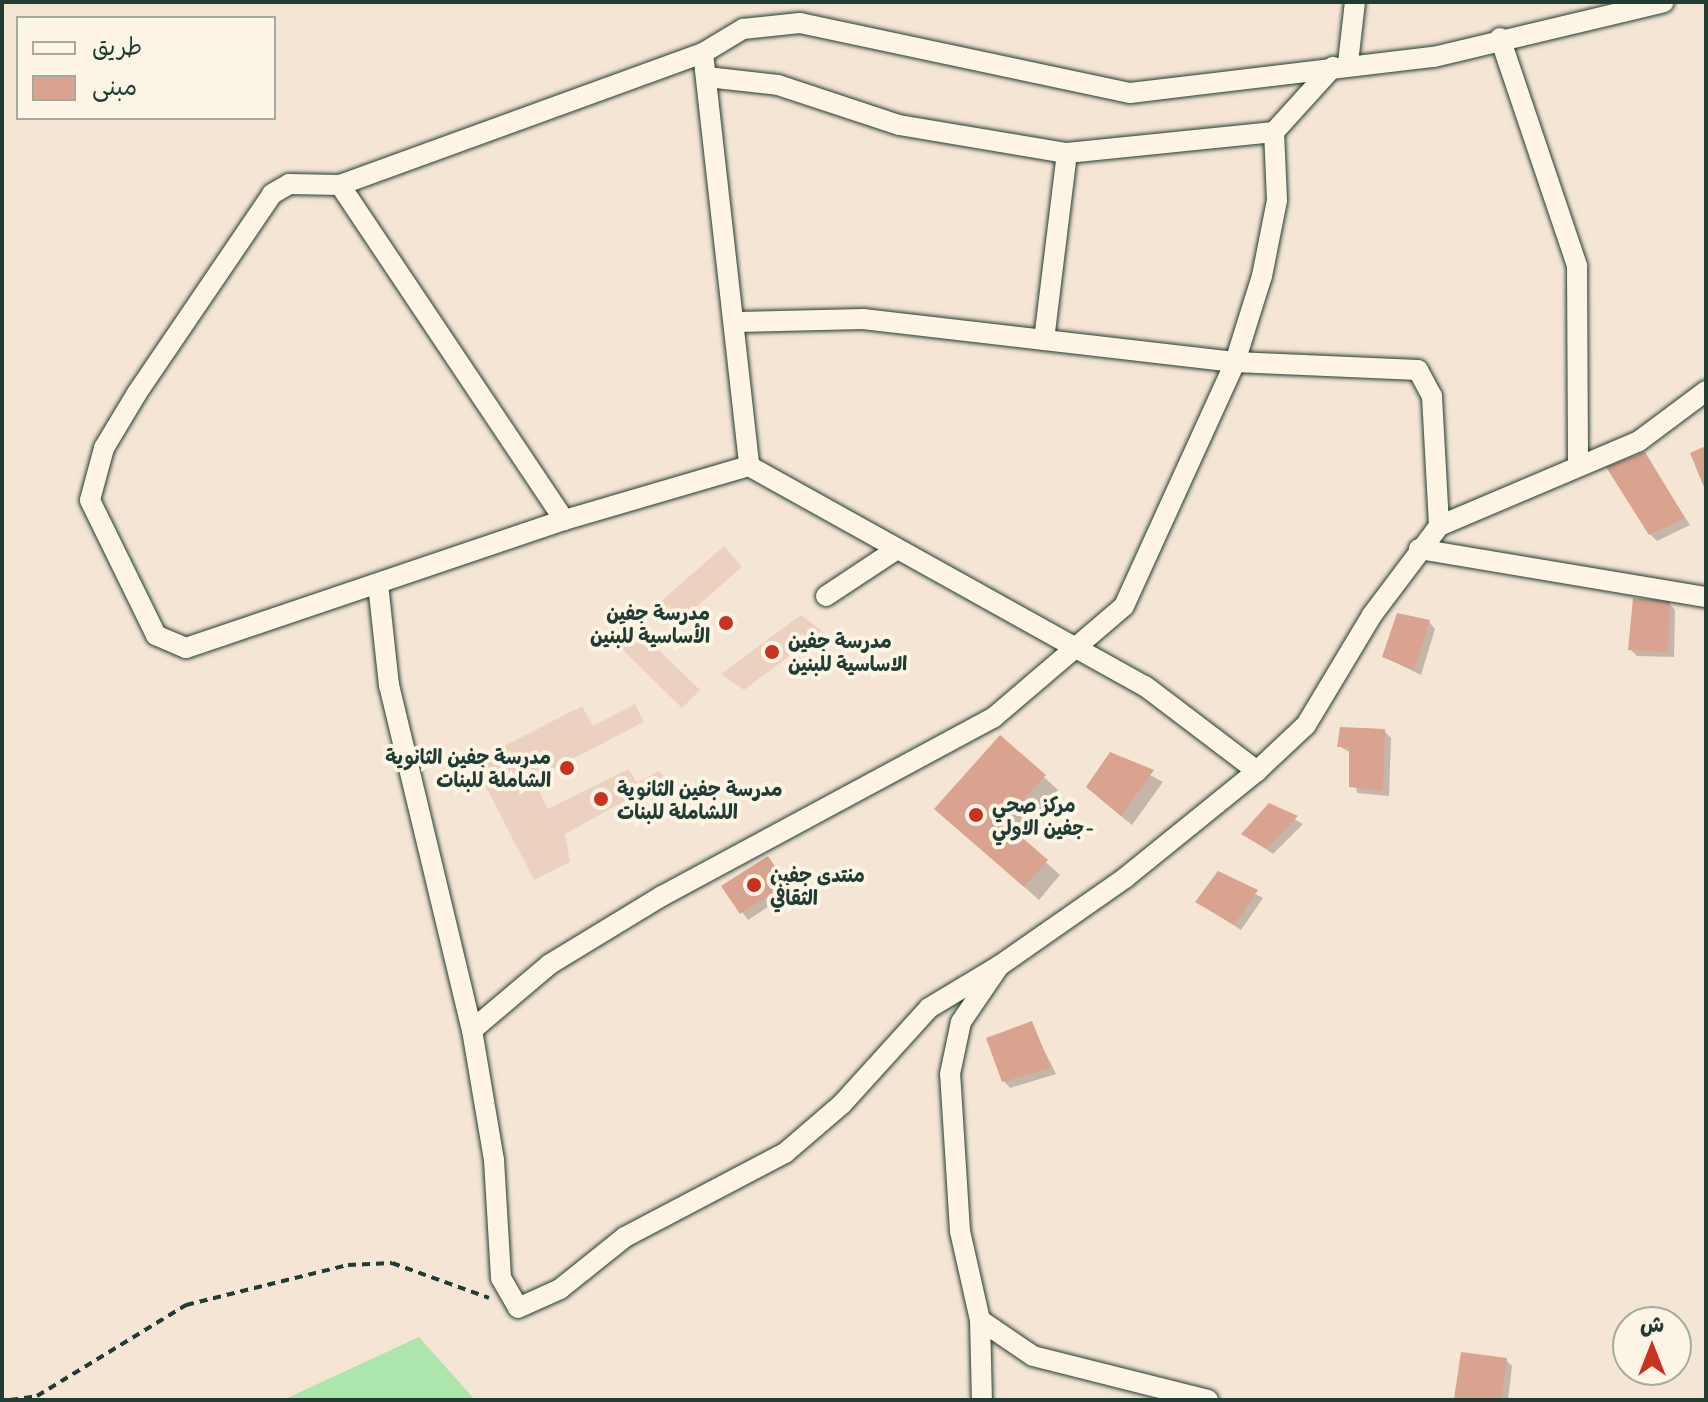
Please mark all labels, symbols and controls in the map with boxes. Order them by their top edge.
legend [16,16,276,120]
text: طريق [92,31,142,61]
text: مبنى [92,71,137,101]
place label: مدرسة جفين الأساسية للبنين [590,600,710,647]
marker: مدرسة جفين الأساسية للبنين [717,614,735,632]
place label: مدرسة جفين الاساسية للبنين [788,628,907,675]
marker: مدرسة جفين الاساسية للبنين [763,643,781,661]
place label: مدرسة جفين الثانوية الشاملة للبنات [385,744,551,791]
marker: مدرسة جفين الثانوية الشاملة للبنات [558,759,576,777]
place label: مدرسة جفين الثانوية اللشاملة للبنات [617,776,783,823]
marker: مدرسة جفين الثانوية اللشاملة للبنات [592,790,610,808]
place label: مركز صحي جفين الاولي- [992,792,1094,839]
marker: مركز صحي جفين الاولي- [967,806,985,824]
place label: منتدى جفين الثقافي [770,862,865,909]
marker: منتدى جفين الثقافي [745,876,763,894]
north arrow [1612,1306,1692,1386]
text: ش [1640,1310,1664,1338]

